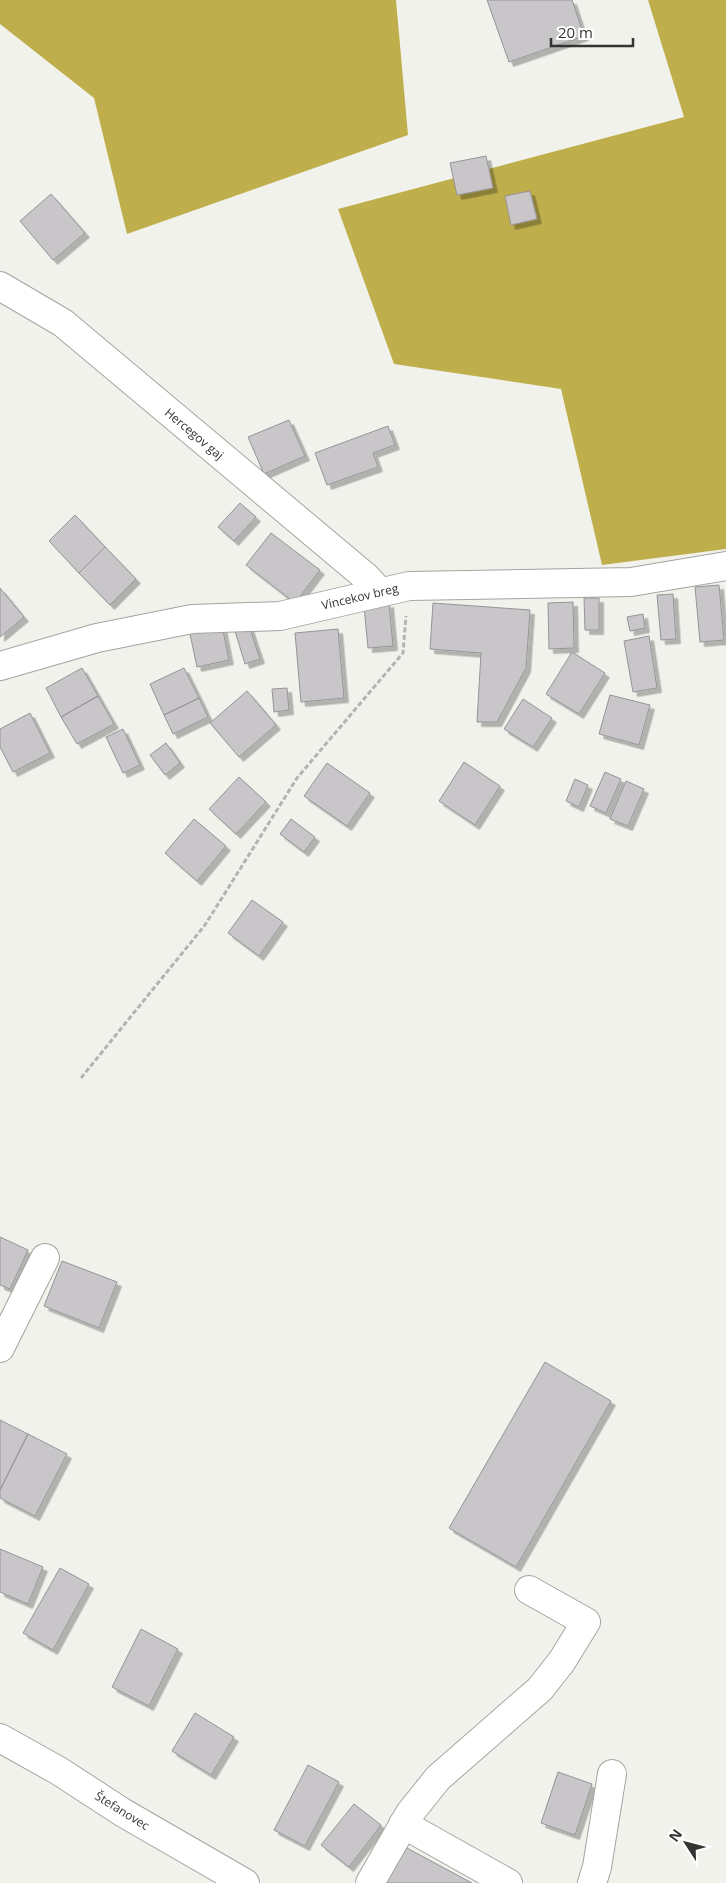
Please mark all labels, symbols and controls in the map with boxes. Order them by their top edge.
scale bar [551,15,634,47]
text: 20 m [558,22,593,42]
street label: Hercegov gaj [161,404,227,463]
street label: Vincekov breg [320,579,400,614]
street label: Štefanovec [92,1787,153,1834]
north arrow [661,1818,711,1868]
text: N [664,1825,686,1845]

